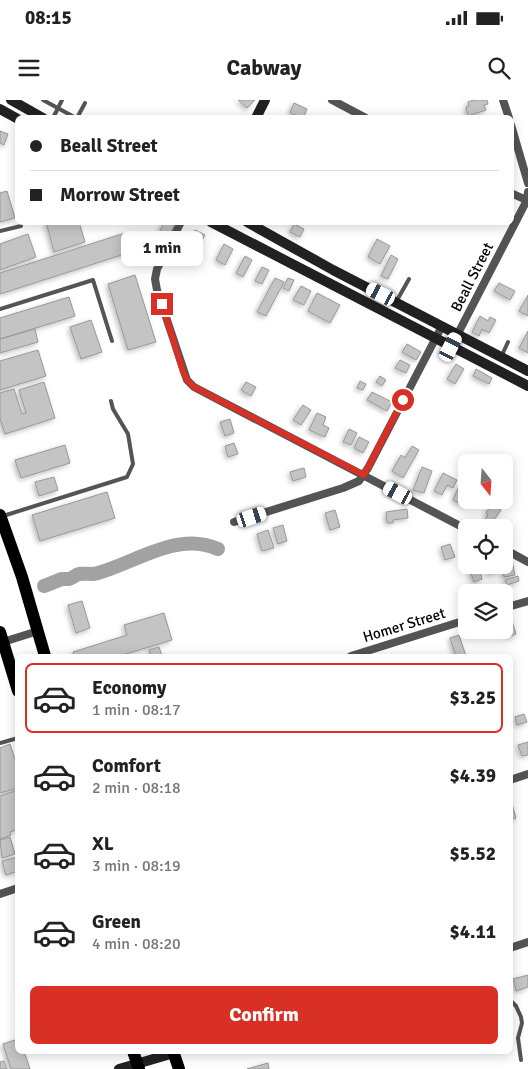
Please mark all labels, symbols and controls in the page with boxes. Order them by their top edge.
text: 08:15 [25,6,72,30]
icon: menu [15,54,43,82]
text: Cabway [227,54,301,81]
icon: search [485,54,513,82]
text: Beall Street [60,134,158,158]
text: Morrow Street [60,183,180,207]
callout: 1 min [121,232,203,266]
text: 1 min [143,238,181,258]
street label: Beall Street [447,239,497,315]
car [364,281,397,307]
route end [151,293,173,315]
car [437,330,464,364]
route start [392,389,414,411]
north arrow [458,454,512,509]
map controls [458,454,513,639]
car [381,479,414,507]
car [235,505,268,529]
button: locate [458,519,513,574]
button: layers [458,584,513,639]
street label: Homer Street [361,604,447,646]
icon: car [32,676,77,721]
text: Economy [92,676,166,700]
text: $3.25 [450,686,496,710]
text: 1 min · 08:17 [92,700,181,720]
icon: car [32,754,77,799]
text: Comfort [92,754,161,778]
text: $4.39 [450,764,496,788]
text: 2 min · 08:18 [92,778,181,798]
icon: car [32,832,77,877]
text: XL [92,832,114,856]
text: $5.52 [450,842,496,866]
text: 3 min · 08:19 [92,856,181,876]
icon: car [32,910,77,955]
text: Green [92,910,141,934]
text: $4.11 [450,920,496,944]
text: 4 min · 08:20 [92,934,181,954]
button: Confirm [30,986,498,1044]

